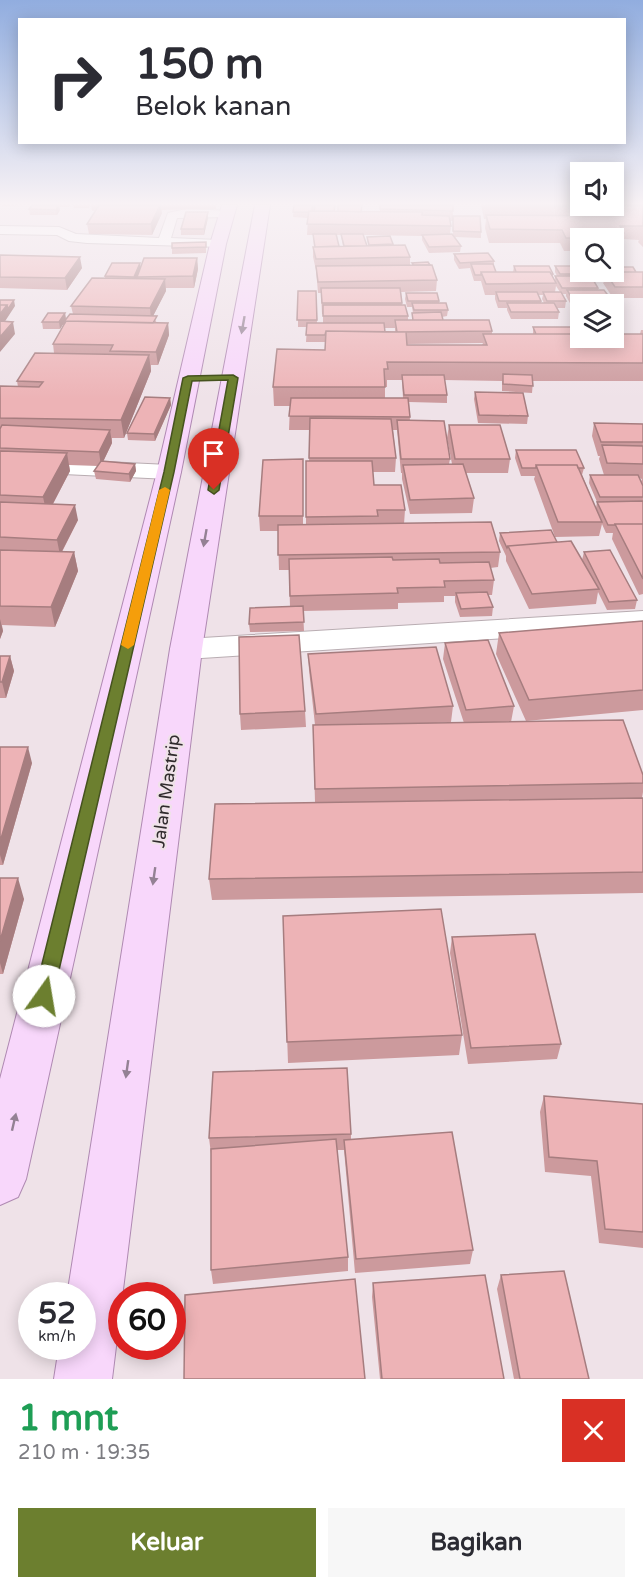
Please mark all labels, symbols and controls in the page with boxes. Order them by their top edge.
text: 150 m [135,39,264,90]
icon: right [36,42,114,120]
text: Belok kanan [135,90,291,123]
map controls [570,162,624,348]
button: sound [570,162,624,216]
button: search [570,228,624,282]
button: layers [570,294,624,348]
one-way arrow [238,316,247,335]
pin [188,428,239,490]
icon: arrive [197,437,230,470]
one-way arrow [201,529,210,548]
street label: Jalan Mastrip [147,733,185,849]
one-way arrow [149,867,159,886]
position arrow [12,964,76,1028]
one-way arrow [122,1060,131,1079]
one-way arrow [9,1112,19,1131]
speed limit sign: 60 [108,1282,186,1360]
text: 52 [38,1295,76,1332]
text: km/h [38,1327,76,1345]
text: 1 mnt [18,1397,118,1440]
button: close [562,1399,625,1462]
text: 210 m · 19:35 [18,1441,150,1465]
button: Keluar [18,1508,316,1577]
button: Bagikan [328,1508,625,1577]

